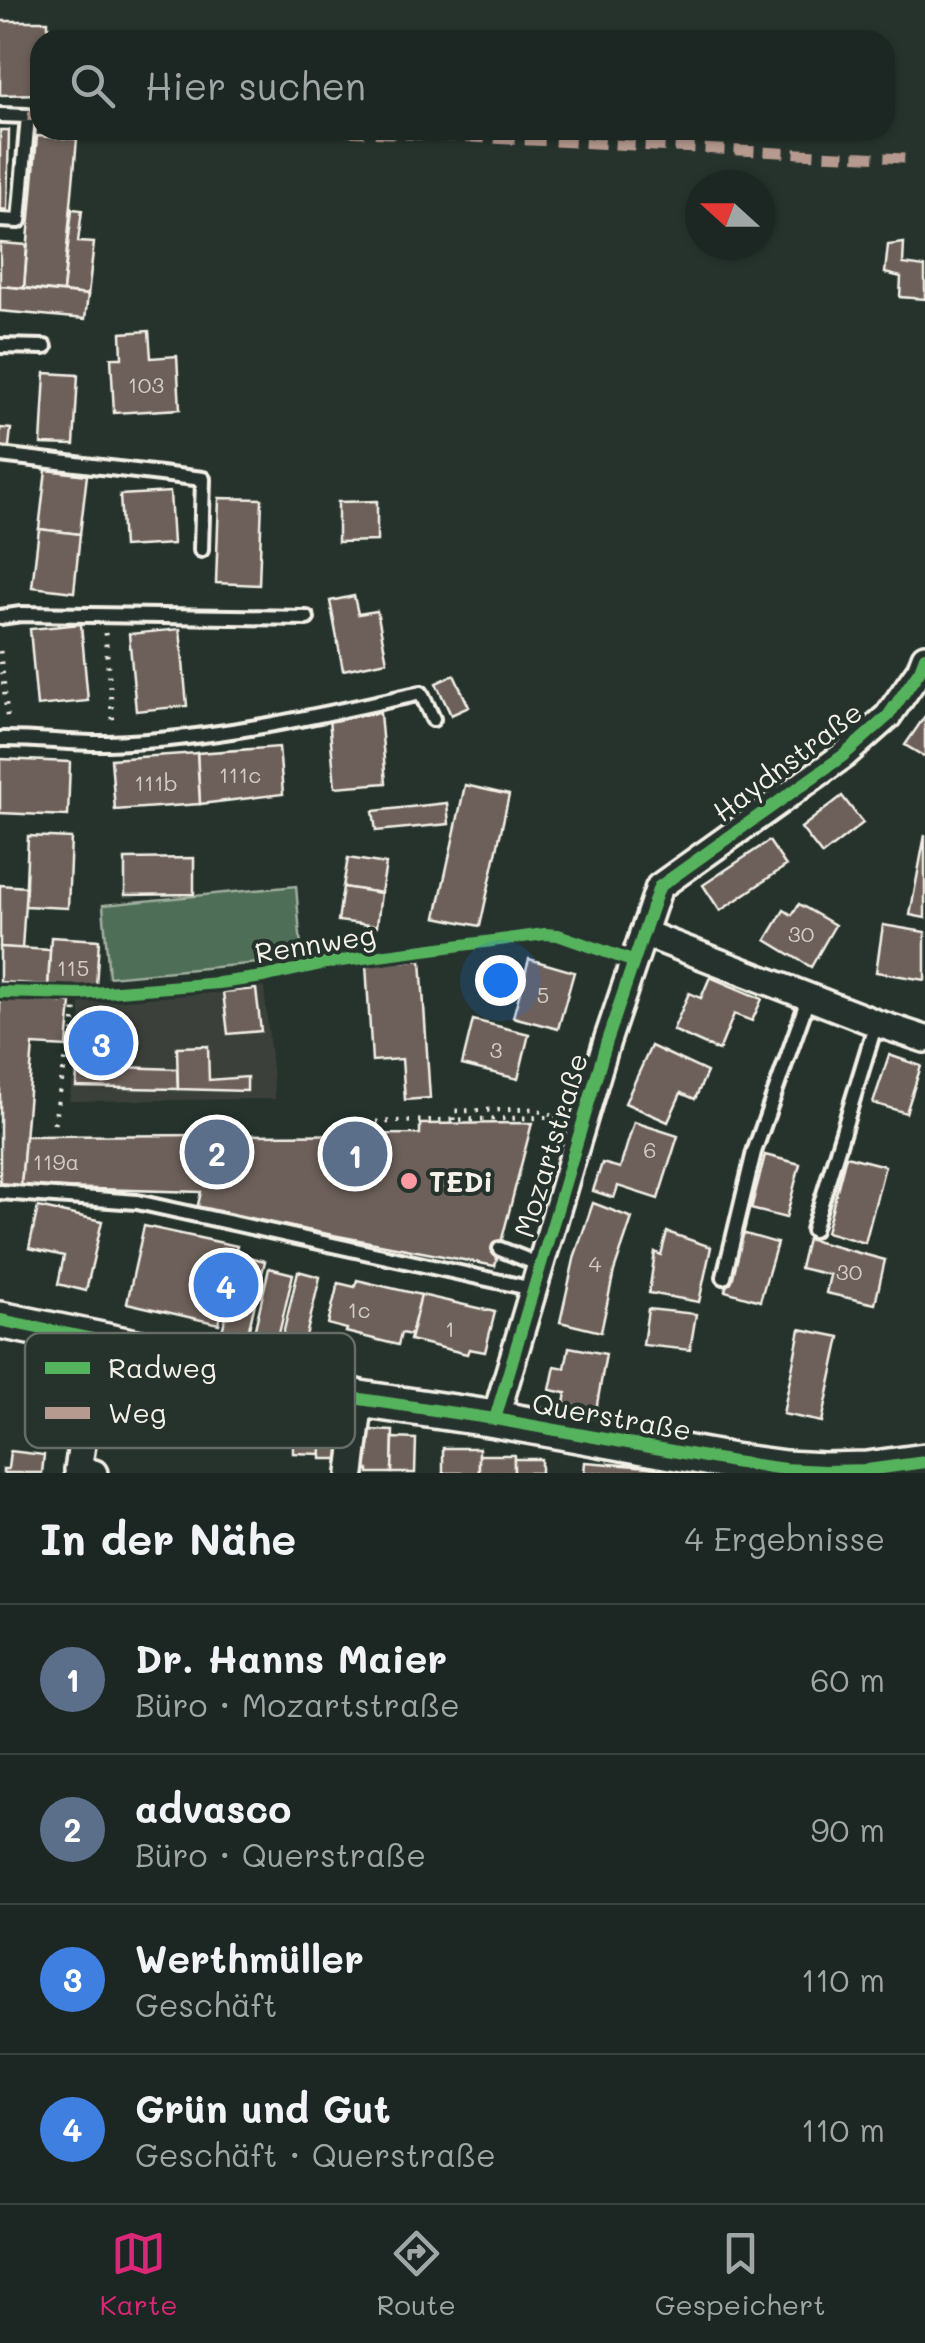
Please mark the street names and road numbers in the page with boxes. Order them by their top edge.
street label: Haydnstraße [705,693,869,829]
street label: Rennweg [252,916,378,970]
street label: Mozartstraße [505,1048,595,1242]
street label: Querstraße [530,1384,694,1448]

